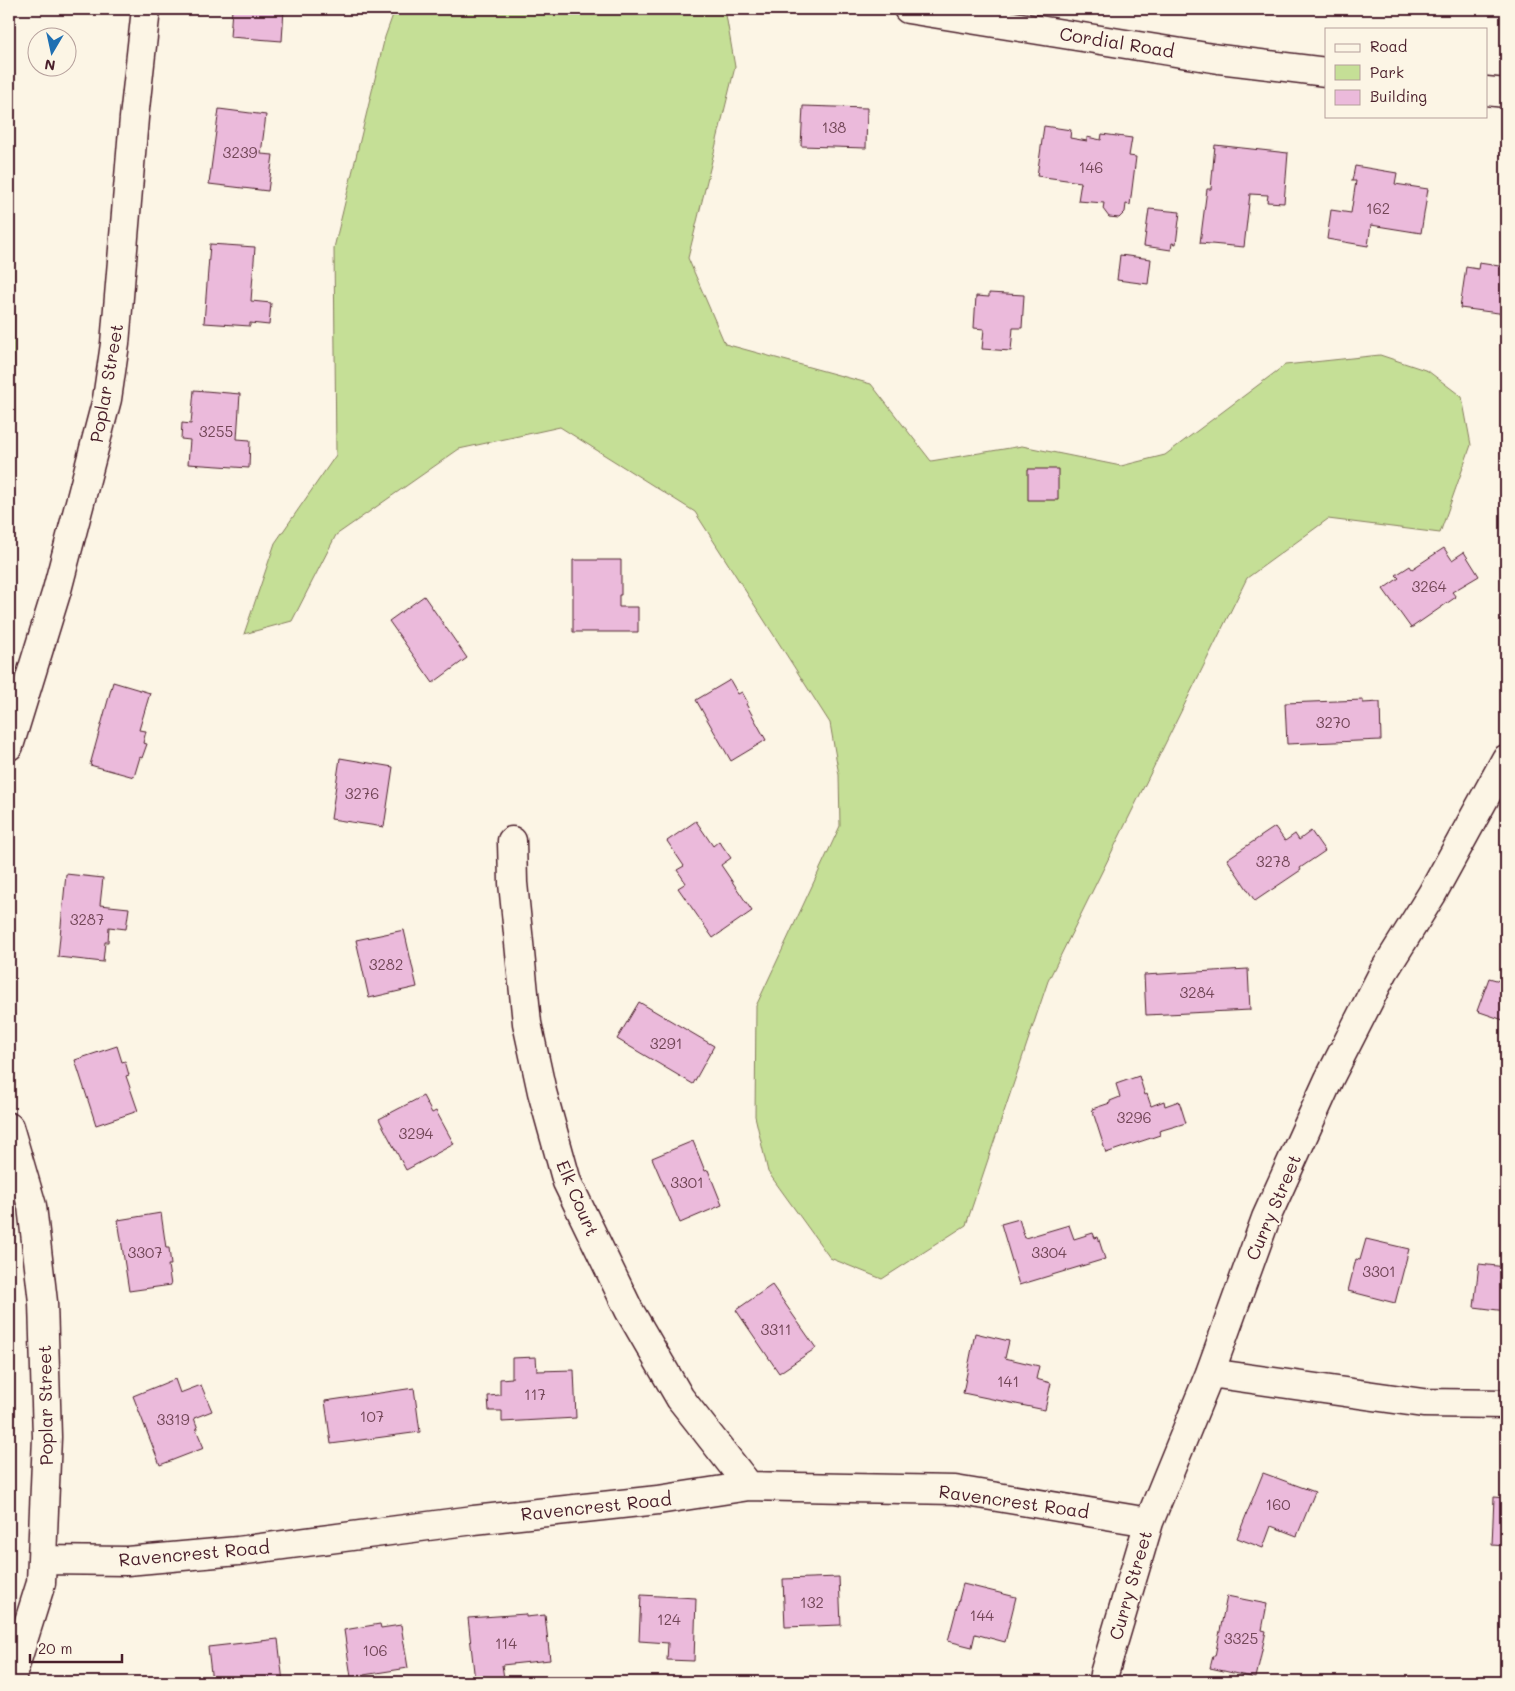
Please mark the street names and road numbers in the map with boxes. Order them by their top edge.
street label: Cordial Road [1058,21,1176,63]
street label: Poplar Street [84,322,128,444]
street label: Curry Street [1240,1150,1306,1264]
street label: Elk Court [551,1156,605,1240]
street label: Poplar Street [32,1344,58,1466]
street label: Ravencrest Road [937,1479,1091,1523]
street label: Ravencrest Road [519,1486,673,1526]
street label: Curry Street [1103,1527,1157,1643]
street label: Ravencrest Road [118,1534,270,1572]

